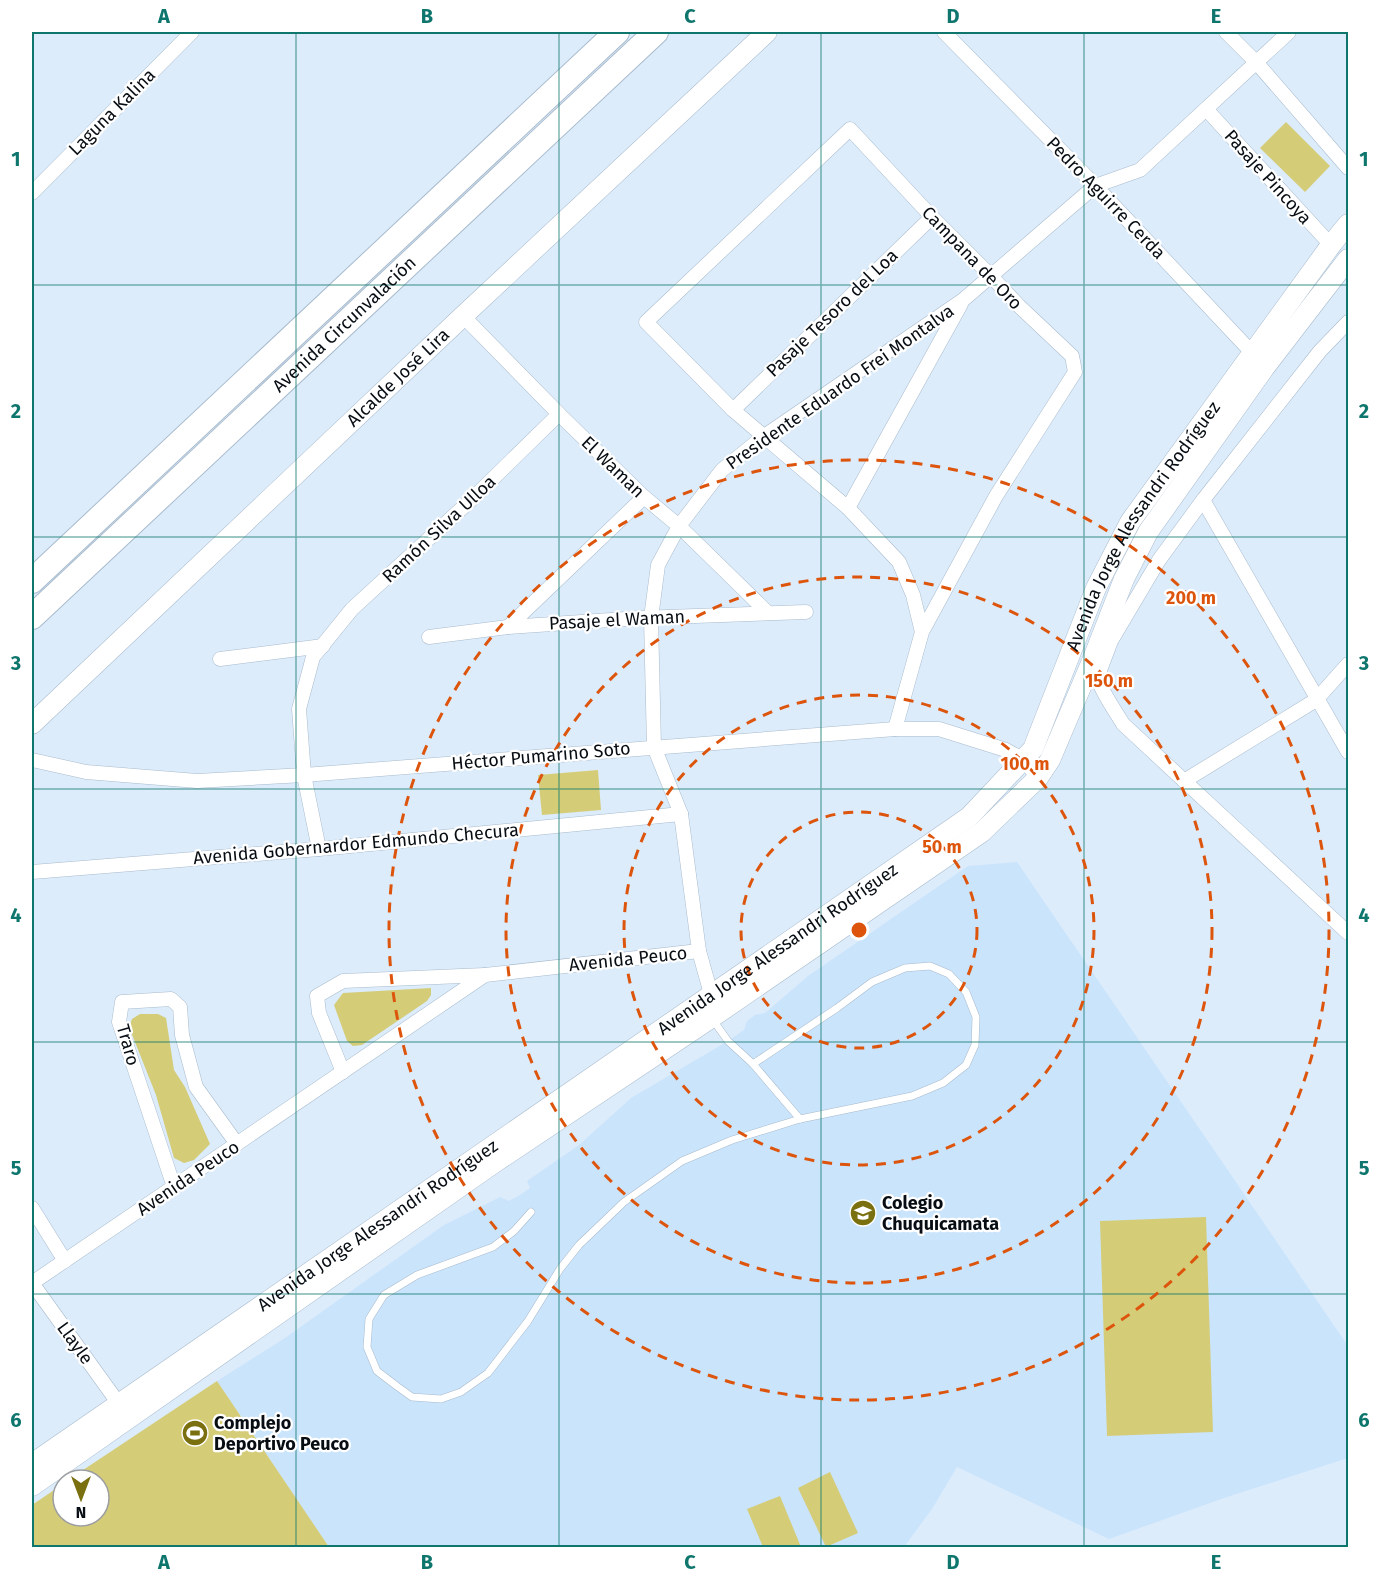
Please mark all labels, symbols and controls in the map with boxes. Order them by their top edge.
text: A [157,4,171,28]
text: B [421,4,433,28]
text: C [684,4,696,28]
text: D [946,4,960,28]
text: E [1211,4,1221,28]
street label: Laguna Kalina [64,64,160,160]
street label: Pasaje Pincoya [1220,125,1316,229]
street label: Pedro Aguirre Cerda [1042,132,1170,264]
text: 1 [11,147,21,171]
text: 1 [1359,147,1369,171]
street label: Campana de Oro [917,202,1027,314]
street label: Pasaje Tesoro del Loa [762,244,902,382]
street label: Avenida Circunvalación [268,252,421,397]
street label: Presidente Eduardo Frei Montalva [722,300,958,474]
street label: Alcalde José Lira [342,324,454,431]
street label: Avenida Jorge Alessandri Rodríguez [1062,397,1225,654]
text: 2 [11,399,21,423]
text: 2 [1359,399,1369,423]
street label: El Waman [577,431,649,503]
street label: Ramón Silva Ulloa [378,471,500,587]
text: 200 m [1166,587,1216,609]
street label: Pasaje el Waman [548,605,686,635]
text: 3 [10,651,21,675]
text: 3 [1358,651,1369,675]
text: 150 m [1085,670,1133,692]
street label: Héctor Pumarino Soto [451,737,631,775]
text: 100 m [1001,753,1049,775]
street label: Avenida Gobernardor Edmundo Checura [192,819,520,869]
text: 50 m [922,836,962,858]
street label: Avenida Jorge Alessandri Rodríguez [653,858,902,1040]
text: 4 [10,903,22,927]
text: 4 [1358,903,1370,927]
centre of rings [849,920,869,940]
street label: Avenida Peuco [568,942,688,976]
street label: Traro [112,1022,144,1068]
street label: Avenida Jorge Alessandri Rodríguez [253,1135,502,1316]
street label: Avenida Peuco [133,1136,243,1220]
text: 5 [11,1156,22,1180]
text: 5 [1359,1156,1370,1180]
place label: Colegio Chuquicamata [882,1192,999,1235]
school or university icon: Colegio Chuquicamata [848,1198,878,1228]
street label: Llayle [52,1317,98,1369]
text: 6 [10,1408,22,1432]
text: 6 [1358,1408,1370,1432]
place label: Complejo Deportivo Peuco [214,1412,349,1455]
sports icon: Complejo Deportivo Peuco [180,1418,210,1448]
north arrow [51,1468,111,1528]
text: N [76,1503,86,1522]
text: A [157,1550,171,1574]
text: B [421,1550,433,1574]
text: C [684,1550,696,1574]
text: D [946,1550,960,1574]
text: E [1211,1550,1221,1574]

